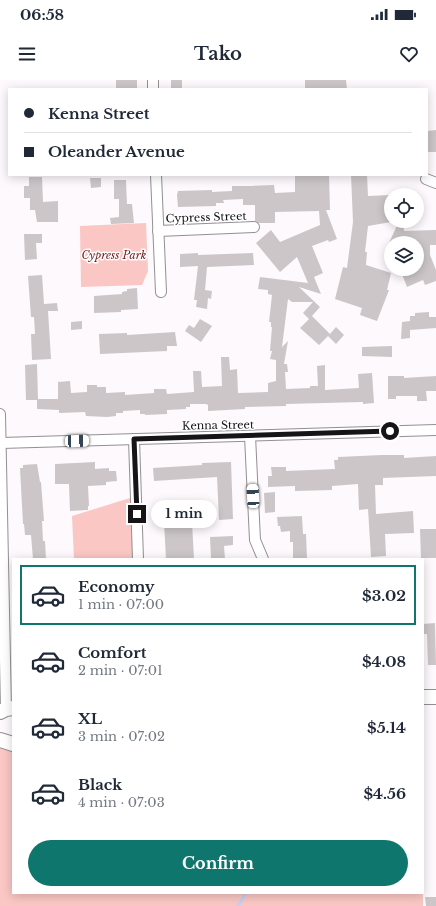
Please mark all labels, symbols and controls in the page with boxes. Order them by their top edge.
text: 06:58 [20,5,64,24]
icon: menu [16,43,38,65]
text: Tako [194,43,242,65]
icon: heart [398,43,420,65]
text: Kenna Street [48,104,149,123]
text: Oleander Avenue [48,142,185,161]
map controls [384,188,424,276]
button: locate [384,188,424,228]
street label: Cypress Street [165,209,248,225]
button: layers [384,236,424,276]
park label: Cypress Park [81,248,147,262]
street label: Kenna Street [182,417,255,433]
route start [381,422,399,440]
car [65,435,89,447]
car [246,484,260,508]
callout: 1 min [151,500,217,528]
route end [128,505,146,523]
text: 1 min [165,505,203,522]
icon: car [30,577,66,613]
text: Economy [78,577,155,596]
text: $3.02 [362,586,406,605]
text: 1 min · 07:00 [78,596,164,613]
icon: car [30,643,66,679]
text: Comfort [78,643,146,662]
text: $4.08 [362,652,406,671]
text: 2 min · 07:01 [78,662,163,679]
icon: car [30,709,66,745]
text: XL [78,709,102,728]
text: $5.14 [367,718,406,737]
text: 3 min · 07:02 [78,728,165,745]
icon: car [30,775,66,811]
text: Black [78,775,122,794]
text: $4.56 [363,784,406,803]
text: 4 min · 07:03 [78,794,165,811]
button: Confirm [28,840,408,886]

